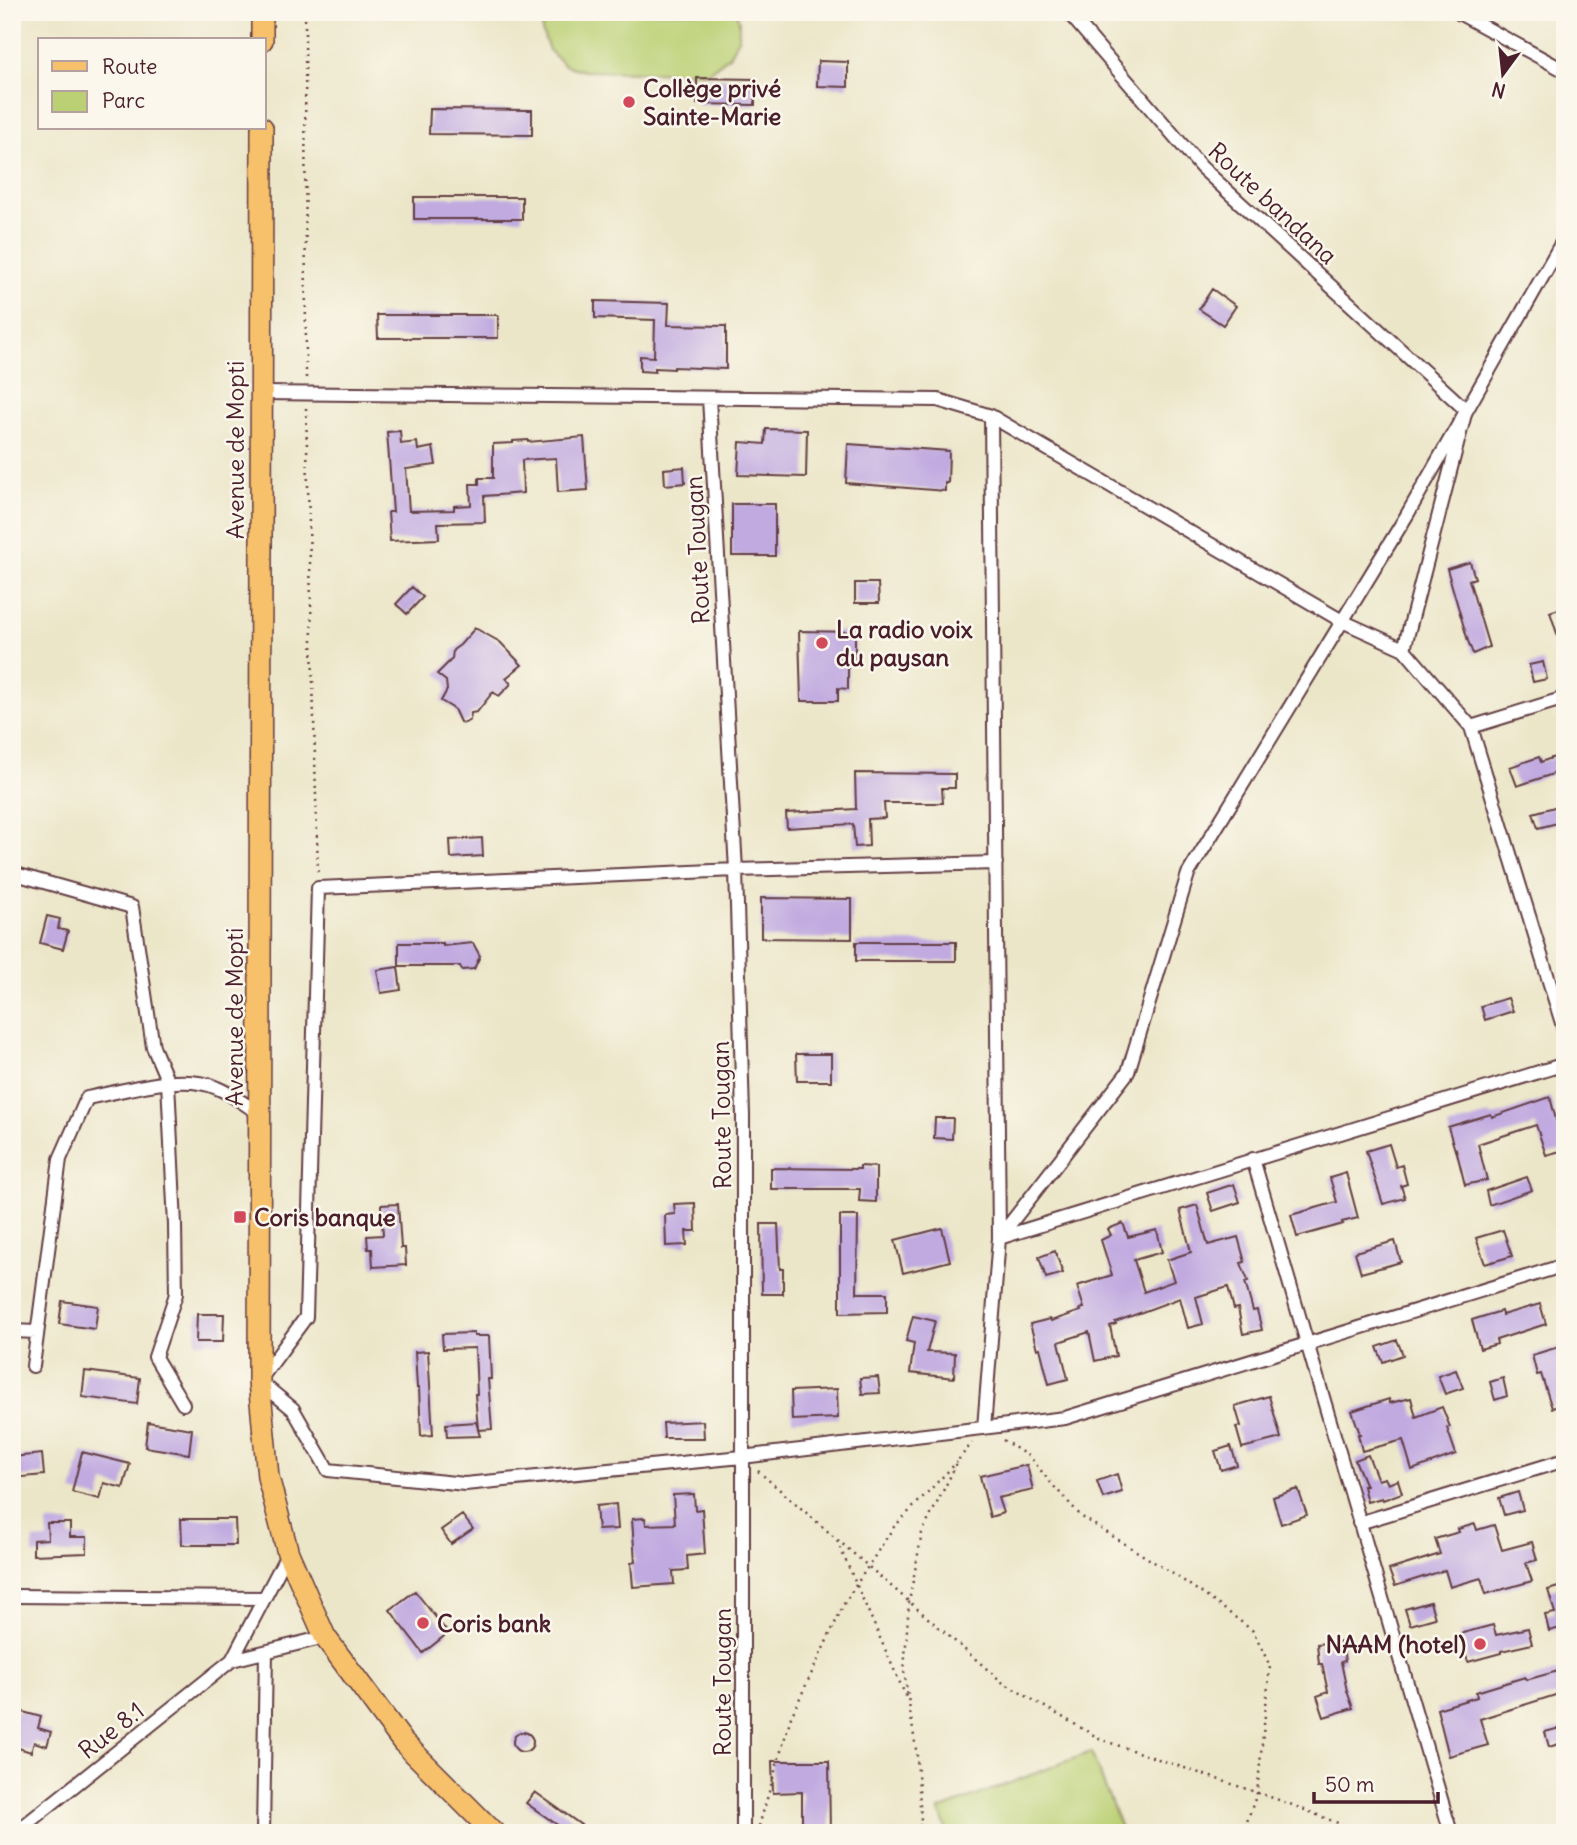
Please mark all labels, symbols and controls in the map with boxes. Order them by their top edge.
legend [38,38,266,130]
north arrow [1468,38,1538,108]
text: Route [102,53,157,80]
place label: Collège privé Sainte-Marie [643,73,781,131]
text: N [1489,77,1508,104]
text: Parc [102,87,145,114]
marker: Collège privé Sainte-Marie [621,94,637,110]
street label: Route bandana [1202,136,1344,270]
street label: Avenue de Mopti [220,361,250,539]
street label: Route Tougan [678,475,716,625]
place label: La radio voix du paysan [836,614,973,672]
marker: La radio voix du paysan [814,635,830,651]
street label: Avenue de Mopti [219,928,249,1106]
street label: Route Tougan [705,1040,737,1189]
place label: Coris banque [254,1202,396,1232]
marker: Coris banque [232,1209,248,1225]
place label: Coris bank [437,1608,551,1638]
street label: Route Tougan [707,1608,737,1756]
marker: Coris bank [415,1615,431,1631]
place label: NAAM (hotel) [1326,1629,1466,1659]
marker: NAAM (hotel) [1472,1636,1488,1652]
street label: Rue 8.1 [72,1695,150,1765]
scale bar [1314,1761,1439,1805]
text: 50 m [1325,1771,1374,1798]

